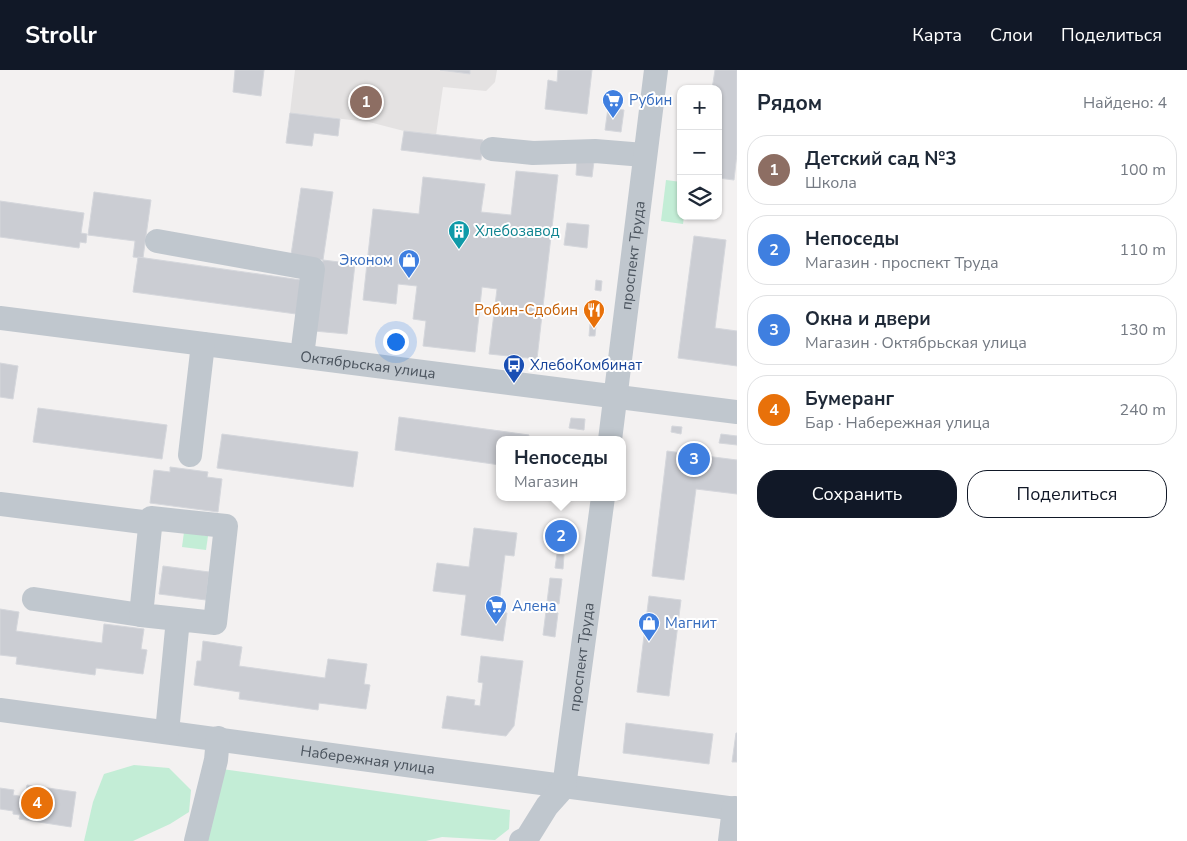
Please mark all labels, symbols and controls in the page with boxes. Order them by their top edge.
text: Strollr [25,19,97,51]
text: Карта [912,23,962,47]
text: Слои [990,23,1033,47]
text: Поделиться [1061,23,1162,47]
pin: 1 [350,83,382,121]
map controls [677,85,722,220]
button: + [677,85,722,130]
supermarket icon: Рубин [601,88,625,119]
text: Рядом [757,89,822,117]
place label: Рубин [629,90,672,110]
text: Найдено: 4 [1083,92,1167,114]
button: − [677,130,722,175]
text: Детский сад №3 [805,146,957,172]
text: 1 [769,159,779,181]
text: 100 m [1119,159,1166,181]
text: Школа [805,172,857,194]
button: layers [677,175,722,220]
street label: проспект Труда [616,200,650,311]
building icon: Хлебозавод [447,219,471,250]
place label: Хлебозавод [475,221,560,241]
text: Непоседы [805,226,899,252]
text: 2 [769,239,779,261]
text: 110 m [1119,239,1166,261]
shop icon: Эконом [397,248,421,279]
place label: Эконом [339,250,393,270]
text: Магазин · проспект Труда [805,252,999,274]
restaurant icon: Робин-Сдобин [582,298,606,329]
place label: Робин-Сдобин [474,300,578,320]
text: Окна и двери [805,306,931,332]
text: 3 [769,319,779,341]
text: 130 m [1119,319,1166,341]
your location [383,329,409,355]
text: Магазин · Октябрьская улица [805,332,1027,354]
street label: Октябрьская улица [299,346,437,383]
bus stop icon: ХлебоКомбинат [502,353,526,384]
place label: ХлебоКомбинат [530,355,643,375]
text: Бумеранг [805,386,894,412]
text: 4 [769,399,779,421]
text: 240 m [1119,399,1166,421]
text: Бар · Набережная улица [805,412,990,434]
popup [496,436,626,501]
pin: 3 [678,440,710,478]
text: Непоседы [514,445,608,471]
button: Сохранить [757,470,957,518]
button: Поделиться [967,470,1167,518]
text: Магазин [514,471,578,493]
pin: 2 [545,517,577,555]
supermarket icon: Алена [484,594,508,625]
place label: Алена [512,596,557,616]
street label: проспект Труда [564,601,599,713]
shop icon: Магнит [637,611,661,642]
place label: Магнит [665,613,717,633]
street label: Набережная улица [299,741,436,779]
pin: 4 [21,784,53,822]

